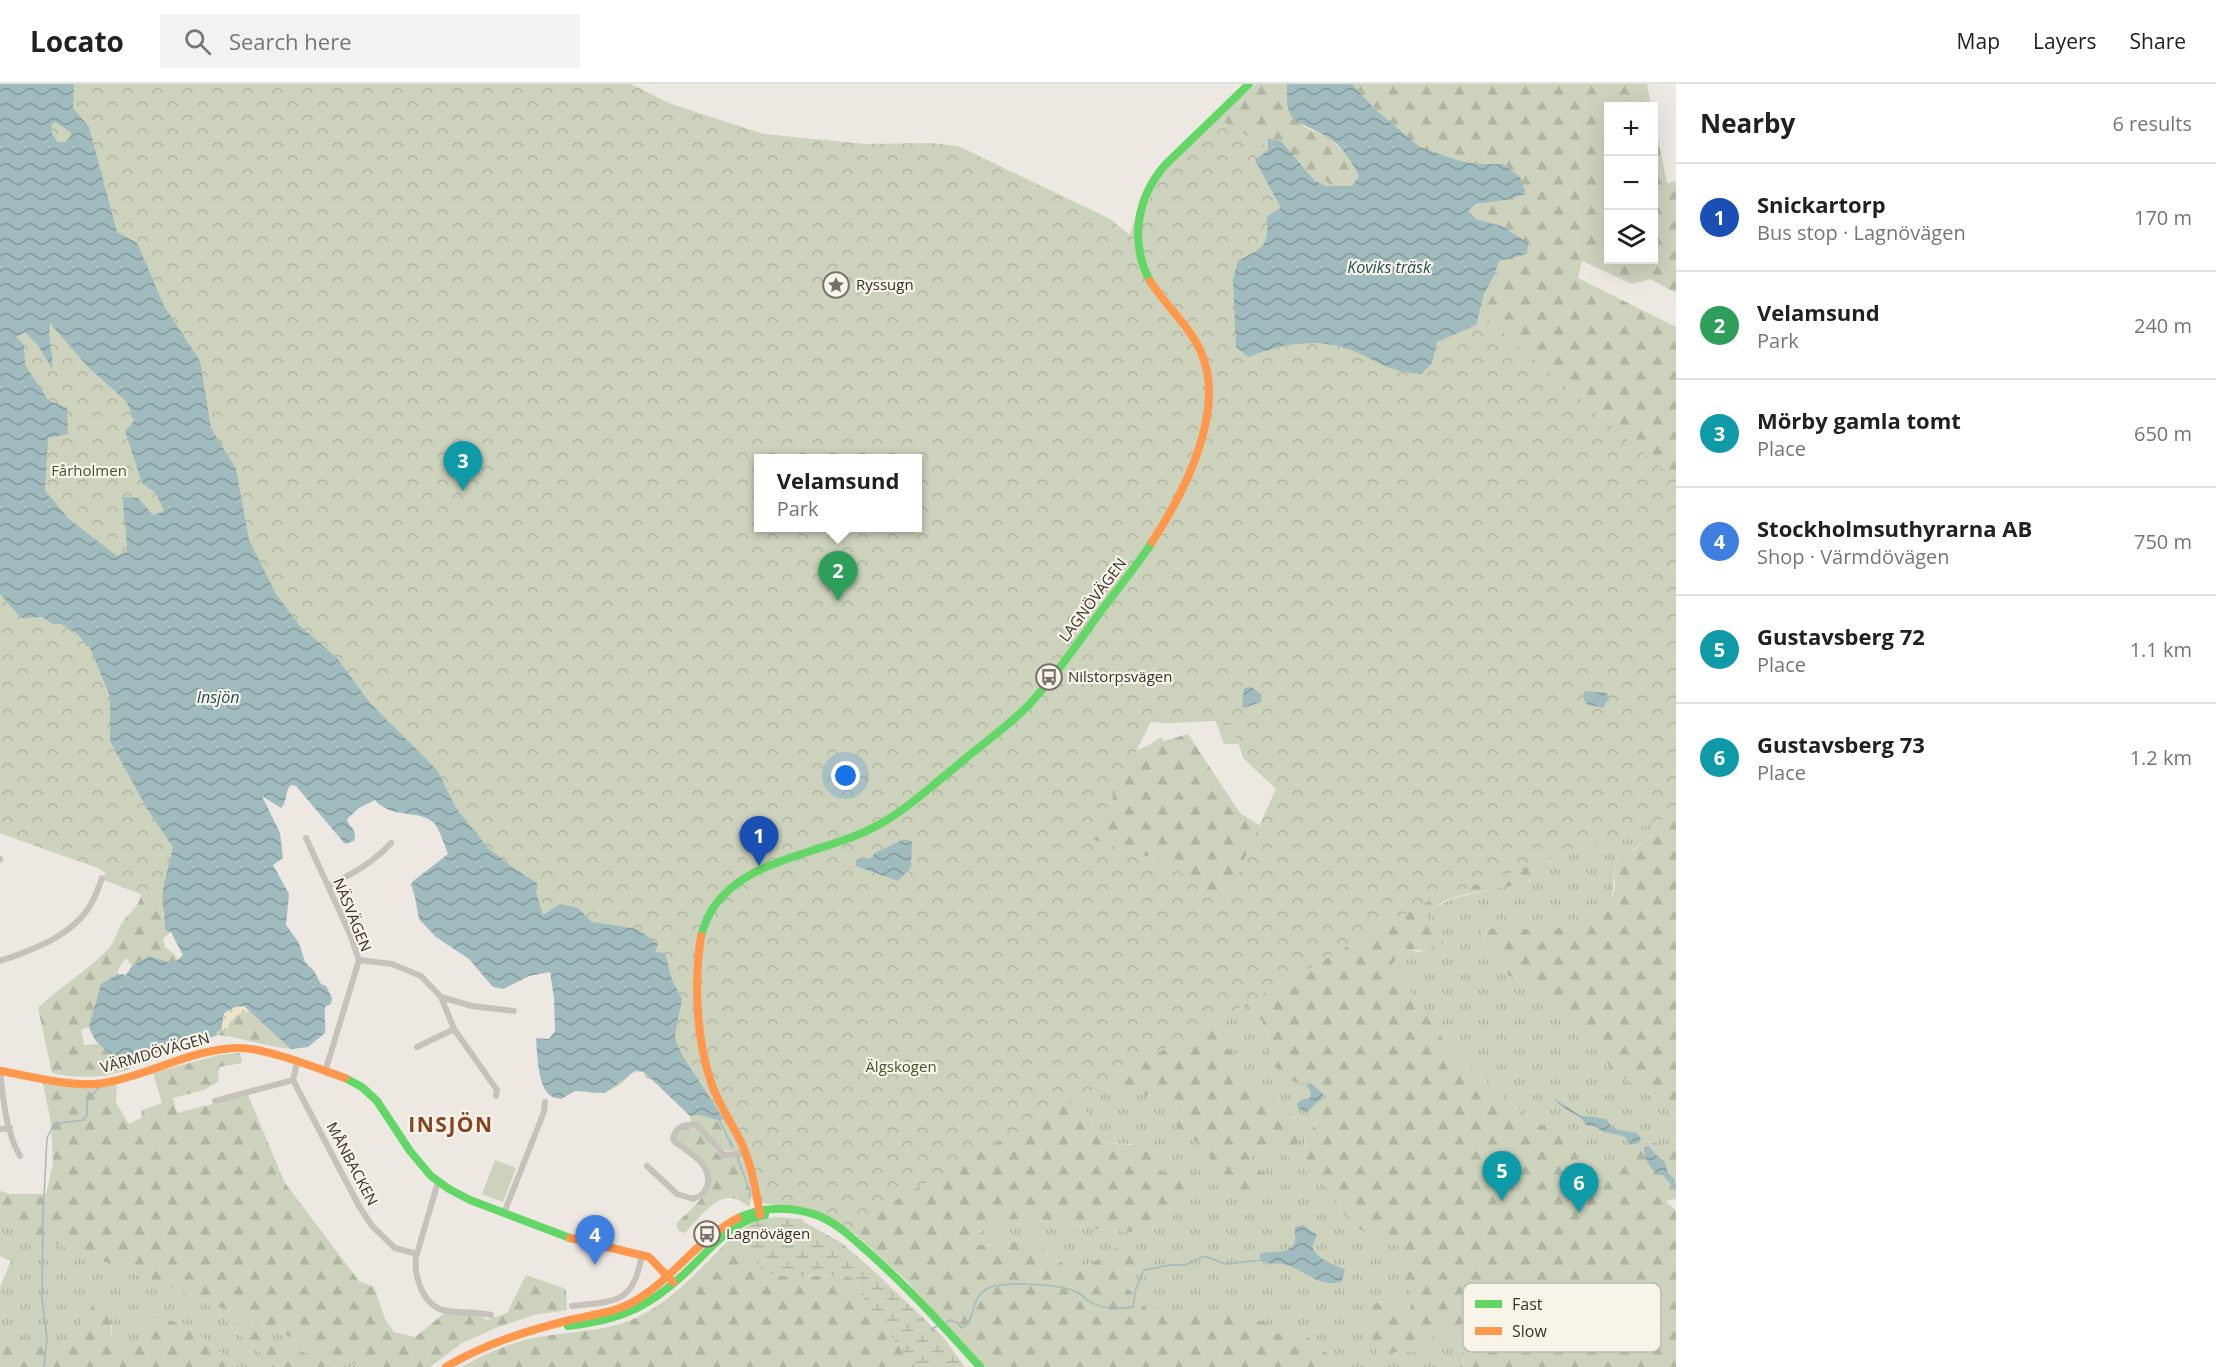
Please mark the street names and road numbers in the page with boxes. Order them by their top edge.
street label: LAGNÖVÄGEN [1054,553,1130,645]
street label: NÄSVÄGEN [329,875,377,955]
street label: VÄRMDÖVÄGEN [98,1027,212,1077]
street label: MÅNBACKEN [323,1118,383,1209]

